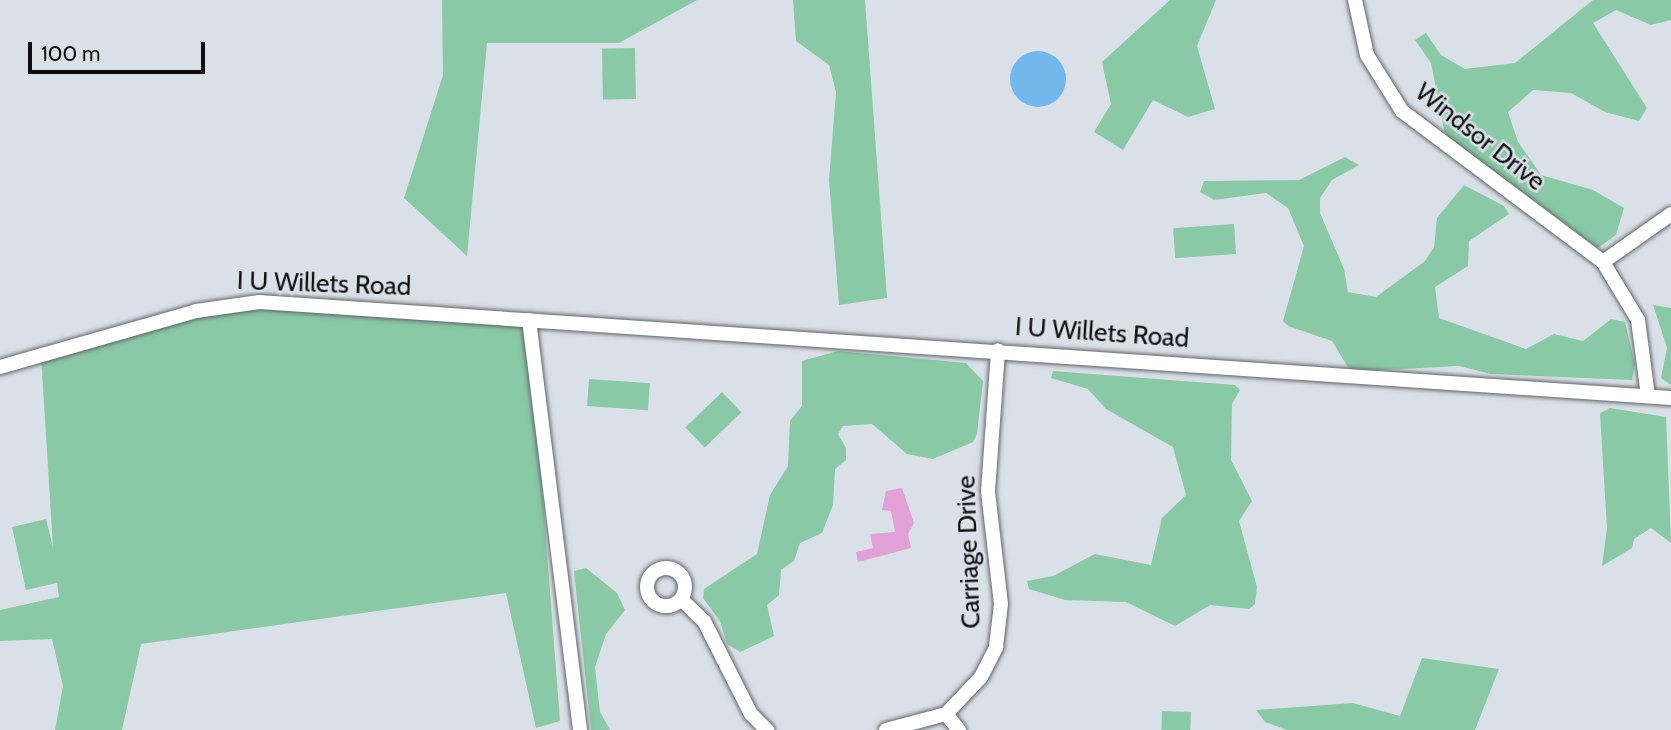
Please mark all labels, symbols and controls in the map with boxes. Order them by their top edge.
scale bar [32,28,208,72]
text: 100 m [41,41,100,66]
street label: Windsor Drive [1409,77,1551,197]
street label: I U Willets Road [236,265,412,303]
street label: I U Willets Road [1014,311,1190,355]
street label: Carriage Drive [951,475,987,629]

